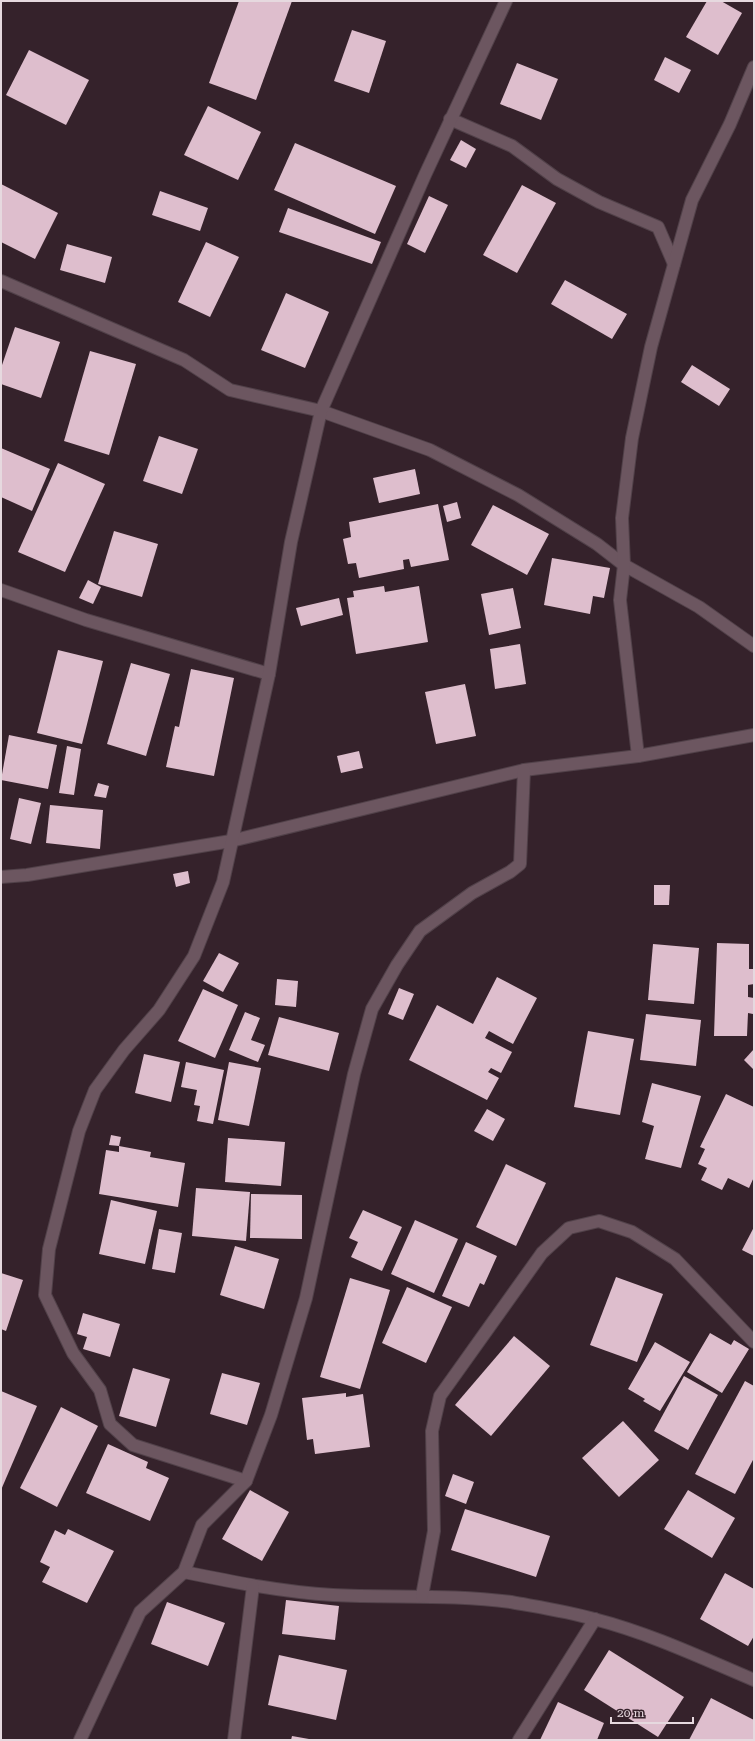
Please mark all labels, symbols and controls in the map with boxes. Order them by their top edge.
scale bar [611,1699,693,1725]
text: 20 m [617,1706,644,1720]

